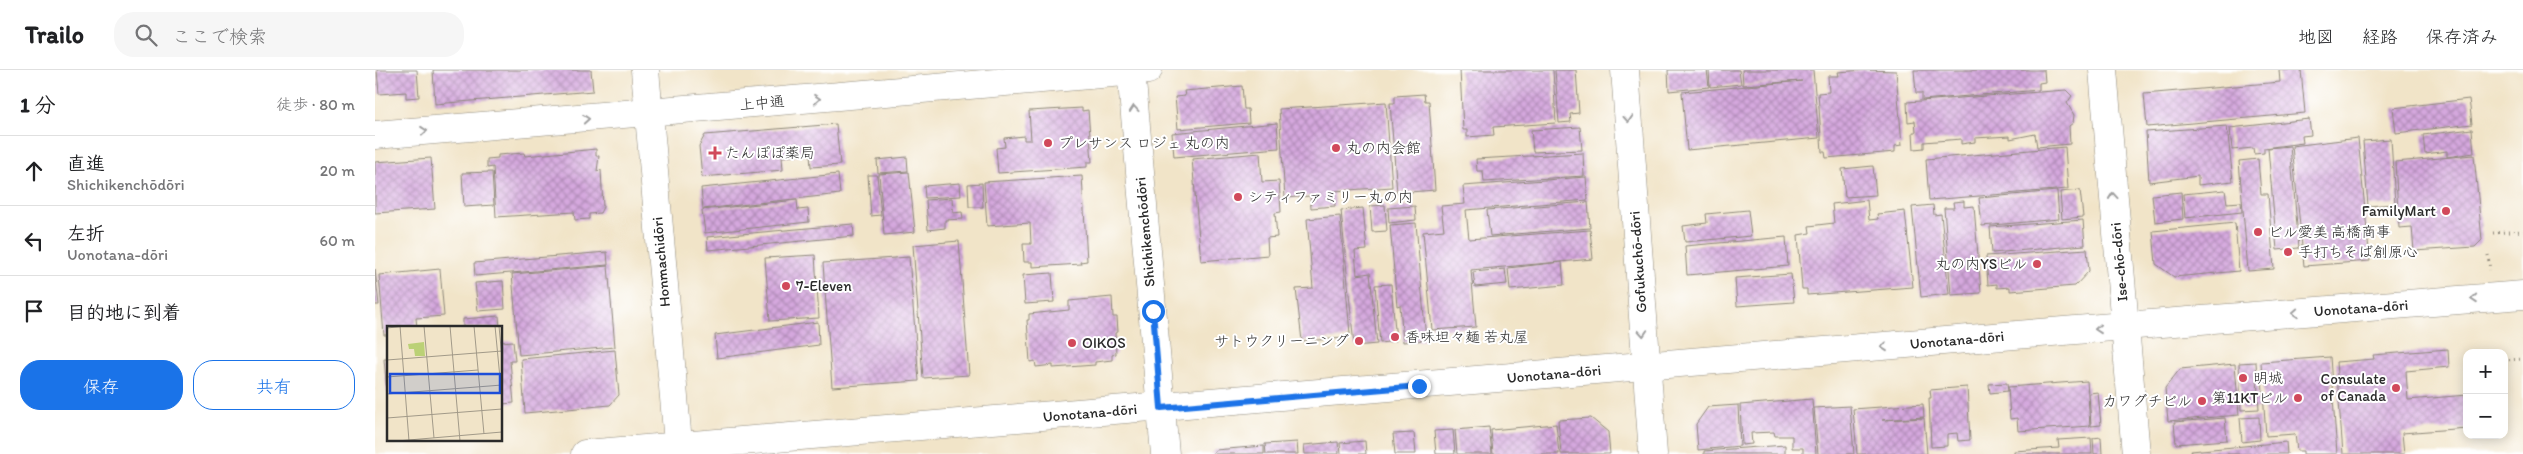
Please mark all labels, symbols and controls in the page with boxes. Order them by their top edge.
search box [114,12,464,57]
text: Trailo [25,20,84,49]
icon: search [132,21,160,49]
text: ここで検索 [172,25,267,48]
text: 地図 [2298,26,2334,48]
text: 経路 [2362,26,2398,48]
text: 保存済み [2426,26,2498,48]
text: 1 分 [20,92,55,117]
street label: 上中通 [739,92,785,114]
one-way arrow [814,93,822,104]
text: 徒歩 · 80 m [276,95,355,114]
one-way arrow [1129,105,1140,113]
one-way arrow [582,113,590,124]
one-way arrow [1623,115,1634,123]
one-way arrow [420,126,428,137]
place label: プレサンス ロジェ 丸の内 [1058,134,1230,152]
marker: プレサンス ロジェ 丸の内 [1042,137,1054,149]
place label: 丸の内会館 [1346,139,1421,157]
marker: 丸の内会館 [1330,142,1342,154]
place label: たんぽぽ薬局 [725,144,815,162]
marker: たんぽぽ薬局 [709,147,721,159]
text: 直進 [67,152,105,175]
icon: ahead [20,157,48,185]
text: 20 m [320,161,355,180]
text: Shichikenchōdōri [67,175,185,194]
street label: Shichikenchōdōri [1131,176,1159,288]
place label: シティファミリー丸の内 [1248,188,1413,206]
marker: シティファミリー丸の内 [1232,191,1244,203]
one-way arrow [2108,192,2119,200]
place label: FamilyMart [2362,202,2436,220]
marker: FamilyMart [2440,205,2452,217]
street label: Gofukuchō-dōri [1625,210,1651,314]
street label: Honmachidōri [648,216,674,308]
text: 左折 [67,222,105,245]
street label: Ise-chō-dōri [2107,222,2131,302]
place label: ビル愛美 高橋商事 [2268,223,2391,241]
marker: ビル愛美 高橋商事 [2252,226,2264,238]
icon: left [20,227,48,255]
text: 60 m [320,231,355,250]
place label: 手打ちそば創原心 [2298,243,2418,261]
text: Uonotana-dōri [67,245,168,264]
marker: 手打ちそば創原心 [2282,246,2294,258]
place label: 丸の内YSビル [1935,255,2027,273]
marker: 丸の内YSビル [2031,258,2043,270]
place label: 7-Eleven [796,277,852,295]
marker: 7-Eleven [780,280,792,292]
one-way arrow [2470,294,2478,305]
street label: Uonotana-dōri [2313,296,2409,320]
icon: arrive [20,297,48,325]
route start [1142,300,1165,323]
text: 目的地に到着 [67,301,181,324]
one-way arrow [2291,308,2299,319]
one-way arrow [2094,323,2102,334]
inset map [387,326,503,442]
street label: Uonotana-dōri [1909,327,2005,353]
place label: 香味坦々麺 若丸屋 [1405,328,1528,346]
one-way arrow [1637,329,1648,337]
marker: 香味坦々麺 若丸屋 [1389,331,1401,343]
place label: サトウクリーニング [1214,332,1349,350]
place label: OIKOS [1082,334,1126,352]
marker: サトウクリーニング [1353,335,1365,347]
marker: OIKOS [1066,337,1078,349]
one-way arrow [1880,341,1888,352]
map controls [2463,349,2508,439]
button: + [2463,349,2508,394]
button: 保存 [20,360,183,410]
button: 共有 [193,360,355,410]
street label: Uonotana-dōri [1506,361,1602,387]
place label: 明城 [2253,369,2283,387]
place label: Consulate of Canada [2321,370,2386,405]
marker: 明城 [2237,372,2249,384]
route end [1408,375,1431,398]
marker: Consulate of Canada [2390,382,2402,394]
place label: 第11KTビル [2211,389,2288,407]
place label: カワグチビル [2102,392,2192,410]
marker: 第11KTビル [2292,392,2304,404]
button: − [2463,394,2508,439]
marker: カワグチビル [2196,395,2208,407]
street label: Uonotana-dōri [1042,400,1138,426]

